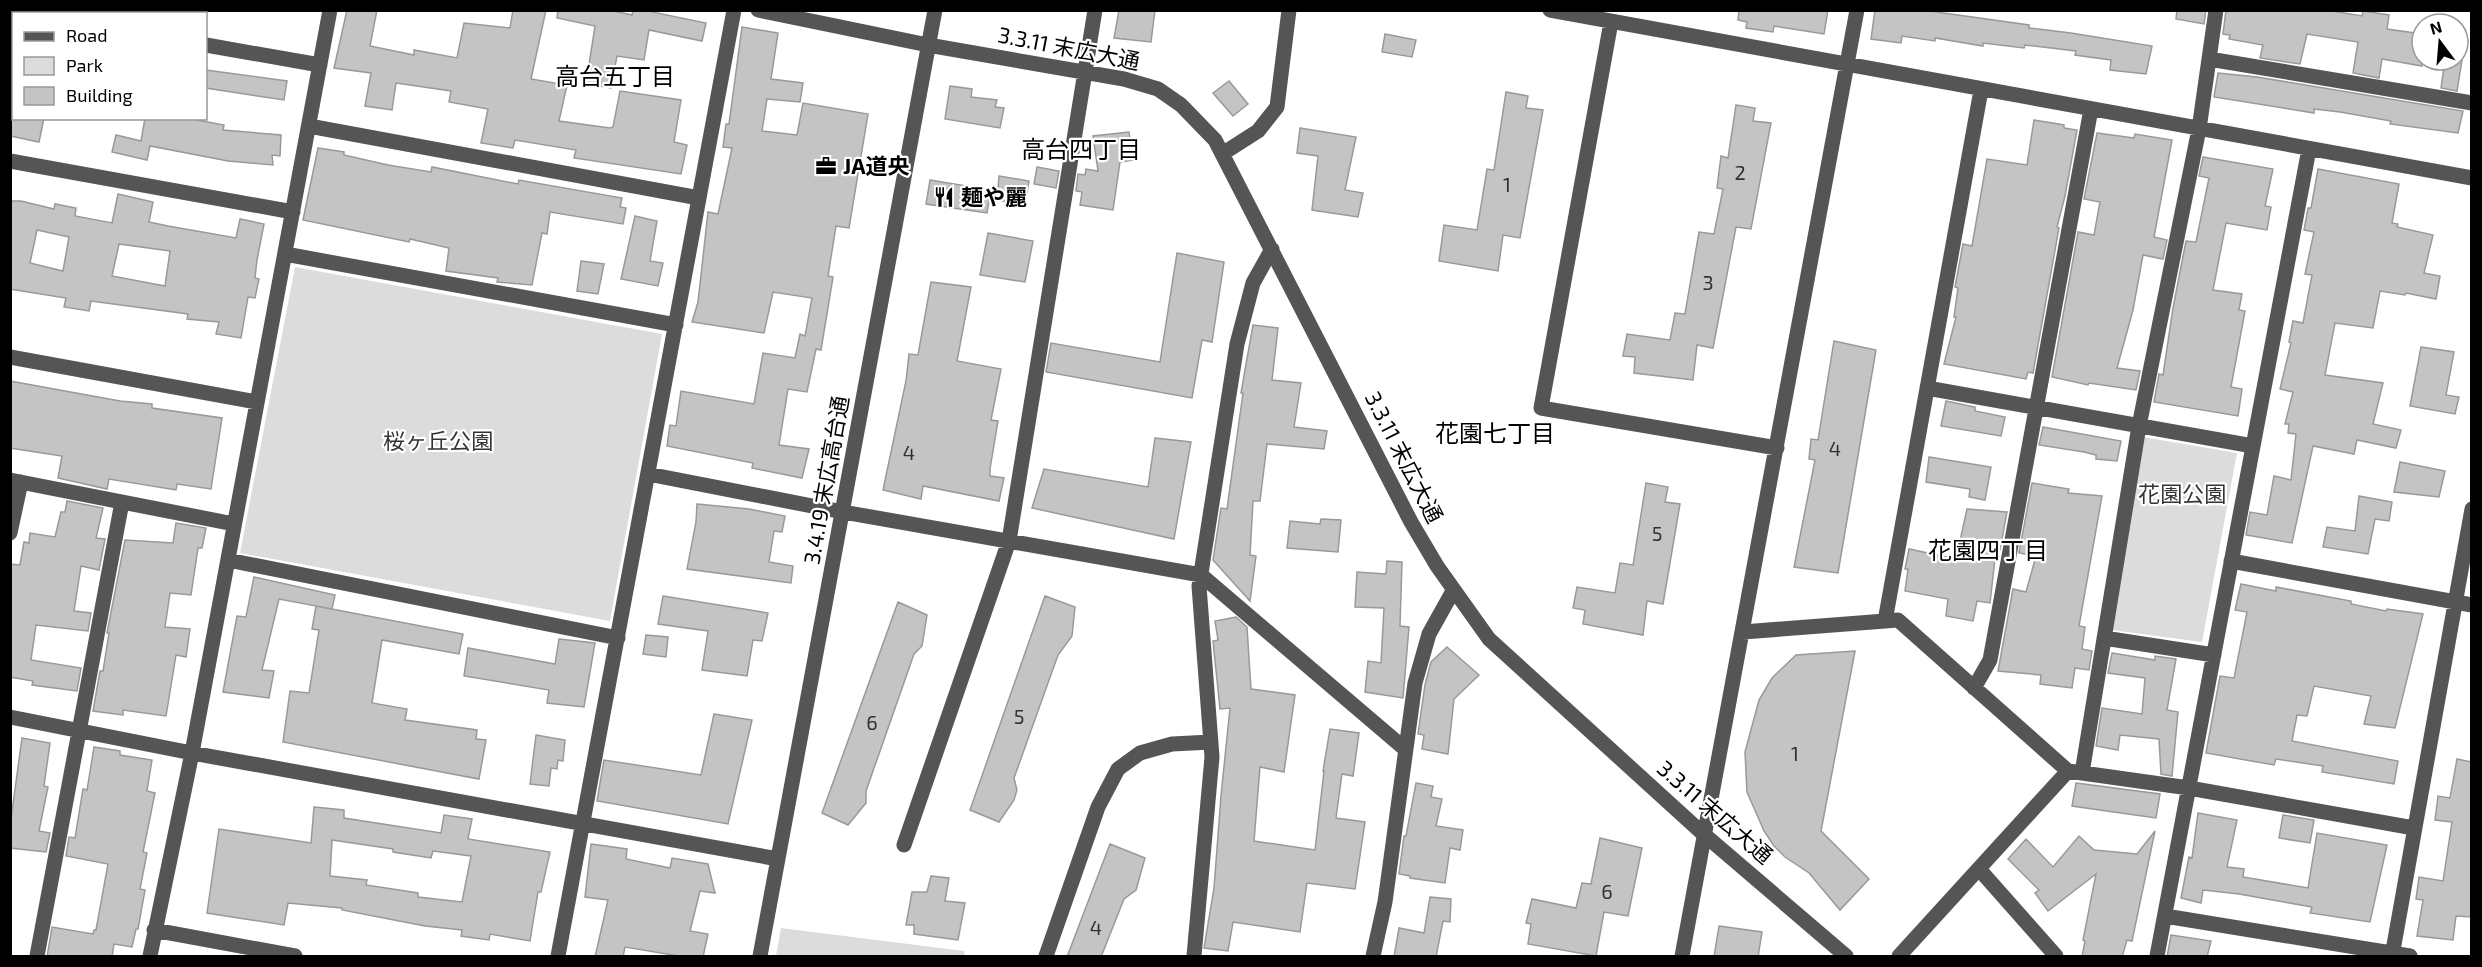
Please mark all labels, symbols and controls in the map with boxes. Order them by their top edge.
legend [12,12,207,120]
north arrow [2410,12,2470,72]
text: N [2428,16,2444,38]
street label: 3.3.11 末広大通 [996,21,1142,74]
text: Road [66,24,107,46]
text: Park [66,54,103,76]
district label: 高台五丁目 [555,61,675,90]
text: Building [66,84,133,106]
district label: 高台四丁目 [1021,134,1141,163]
place label: JA道央 [843,152,910,178]
office icon: JA道央 [814,154,838,178]
house number: 2 [1734,160,1746,184]
house number: 1 [1503,172,1511,196]
place label: 麺や麗 [961,183,1027,209]
restaurant icon: 麺や麗 [932,185,956,209]
house number: 3 [1702,270,1714,294]
street label: 3.3.11 末広大通 [1361,386,1449,527]
street label: 3.4.19 末広高台通 [797,393,853,566]
district label: 花園七丁目 [1435,418,1555,447]
park label: 桜ヶ丘公園 [383,427,493,453]
house number: 4 [1829,436,1841,460]
house number: 4 [903,440,915,464]
park label: 花園公園 [2138,480,2226,506]
house number: 5 [1652,521,1662,545]
district label: 花園四丁目 [1928,535,2048,564]
house number: 5 [1014,704,1024,728]
house number: 6 [866,710,878,734]
house number: 1 [1791,741,1799,765]
street label: 3.3.11 末広大通 [1653,754,1779,868]
house number: 6 [1601,879,1613,903]
house number: 4 [1090,915,1102,939]

